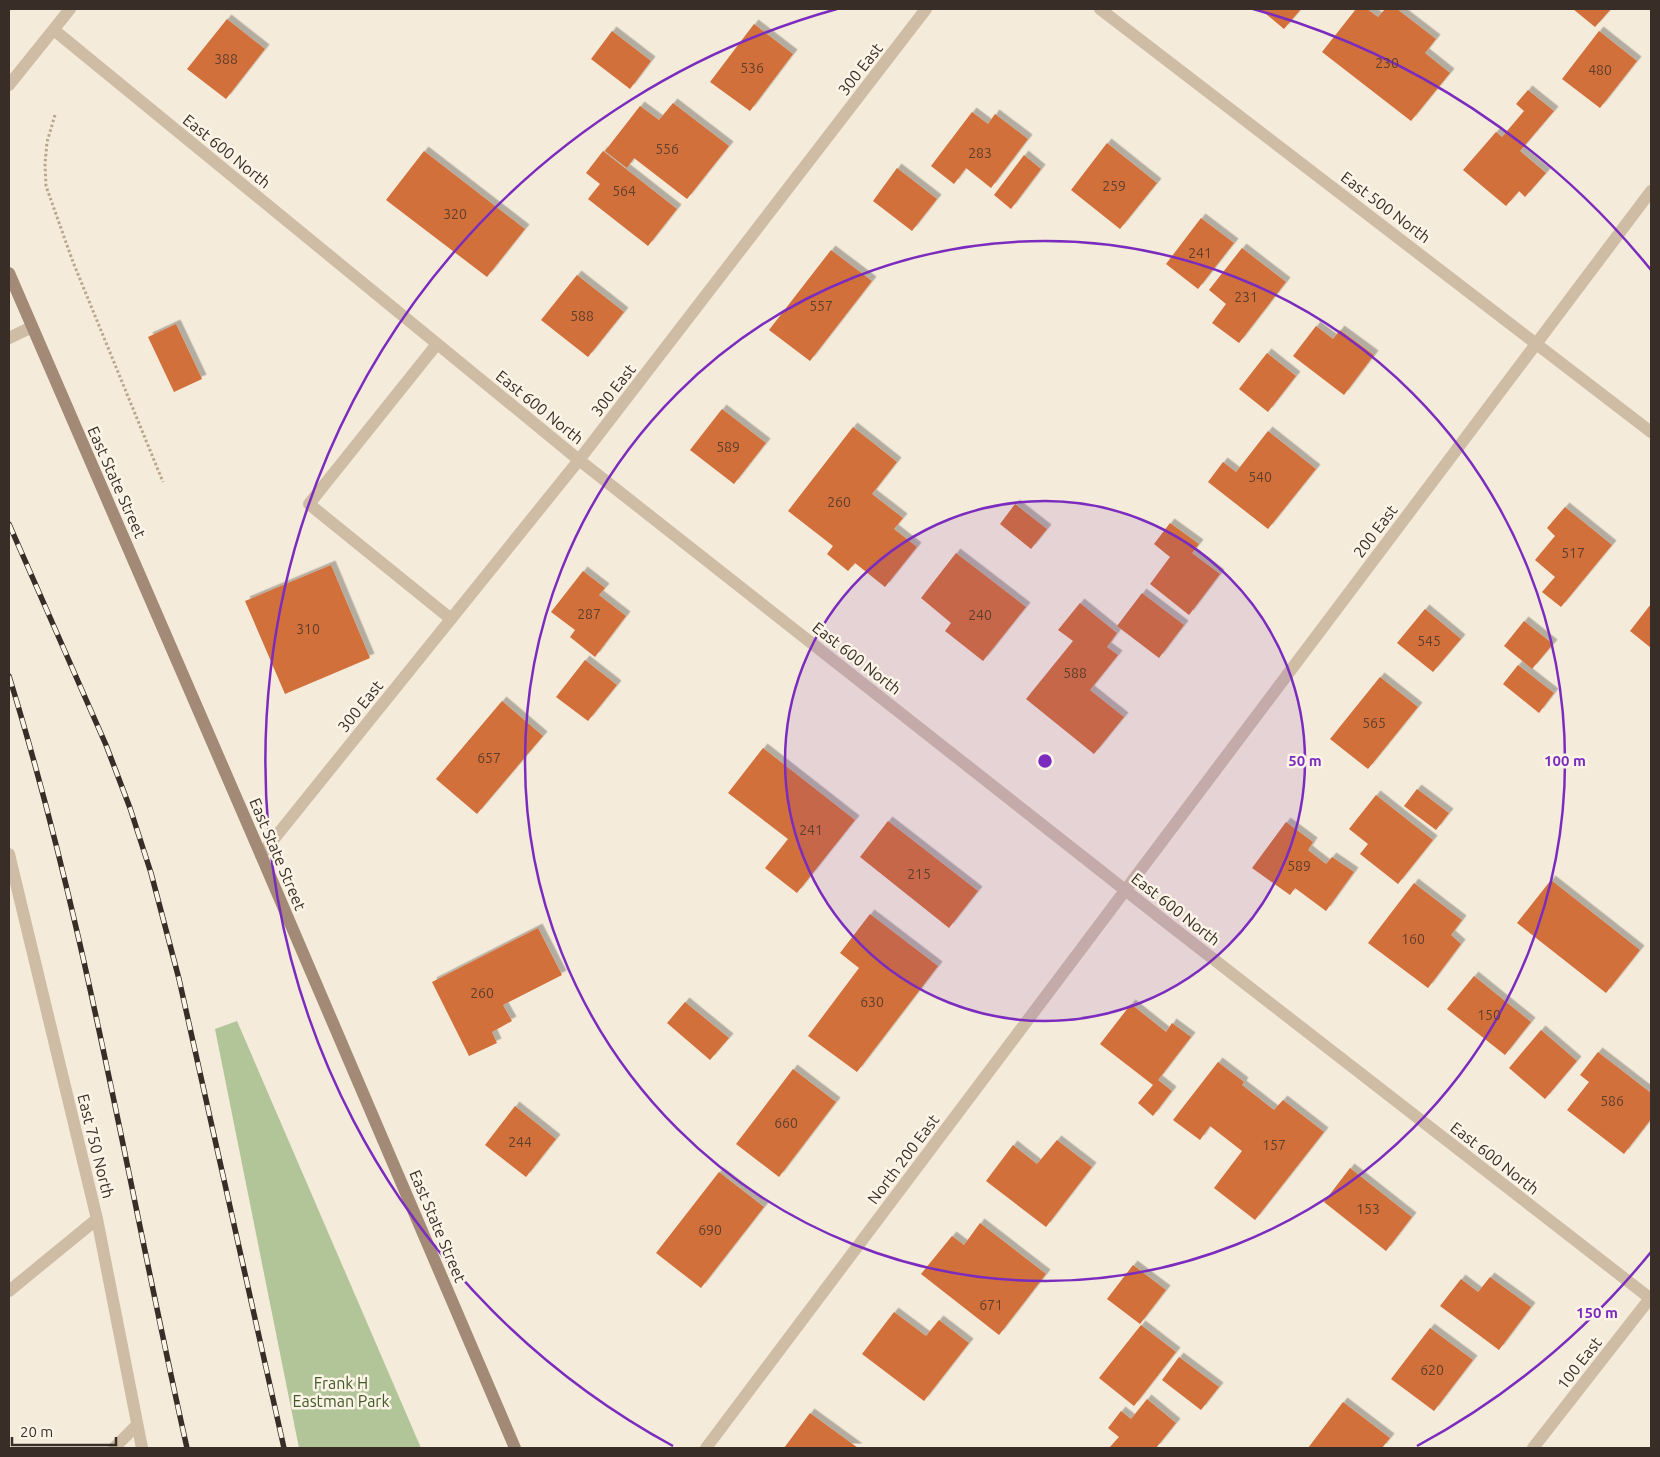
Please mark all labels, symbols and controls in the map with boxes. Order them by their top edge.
street label: 300 East [834,39,886,99]
house number: 388 [214,51,238,67]
house number: 230 [1375,55,1399,71]
house number: 536 [740,60,764,76]
house number: 480 [1588,62,1612,78]
street label: East 600 North [180,110,274,192]
house number: 556 [655,141,679,157]
house number: 283 [968,145,992,161]
street label: East 500 North [1338,168,1434,246]
house number: 259 [1102,178,1126,194]
house number: 564 [612,183,636,199]
house number: 320 [443,206,467,222]
house number: 241 [1188,245,1212,261]
house number: 231 [1234,289,1258,305]
house number: 557 [809,298,833,314]
house number: 588 [570,308,594,324]
street label: 300 East [587,360,639,420]
street label: East 600 North [493,366,587,448]
street label: East State Street [84,423,150,541]
house number: 589 [716,439,740,455]
house number: 540 [1248,469,1272,485]
house number: 260 [827,494,851,510]
street label: 200 East [1349,501,1401,561]
house number: 517 [1561,545,1585,561]
house number: 287 [577,606,601,622]
house number: 240 [968,607,992,623]
street label: East 600 North [809,618,905,698]
house number: 310 [296,621,320,637]
house number: 545 [1417,633,1441,649]
house number: 588 [1063,665,1087,681]
street label: 300 East [334,676,387,735]
house number: 565 [1362,715,1386,731]
house number: 657 [477,750,501,766]
centre of rings [1036,752,1054,770]
text: 50 m [1288,752,1322,769]
text: 100 m [1544,752,1586,769]
street label: East State Street [246,795,310,914]
house number: 241 [799,822,823,838]
house number: 589 [1287,858,1311,874]
house number: 215 [907,866,931,882]
street label: East 600 North [1128,869,1224,949]
house number: 160 [1401,931,1425,947]
house number: 260 [470,985,494,1001]
house number: 630 [860,994,884,1010]
house number: 150 [1477,1007,1501,1023]
street label: East 750 North [74,1092,118,1200]
house number: 586 [1600,1093,1624,1109]
street label: North 200 East [864,1110,943,1207]
house number: 660 [774,1115,798,1131]
street label: East 600 North [1447,1118,1543,1198]
house number: 244 [508,1134,532,1150]
house number: 157 [1262,1137,1286,1153]
street label: East State Street [406,1167,470,1286]
house number: 153 [1356,1201,1380,1217]
house number: 690 [698,1222,722,1238]
house number: 671 [979,1297,1003,1313]
text: 150 m [1576,1304,1618,1321]
street label: 100 East [1553,1333,1605,1393]
house number: 620 [1420,1362,1444,1378]
park label: Frank H Eastman Park [292,1374,390,1410]
scale bar [12,1414,116,1446]
text: 20 m [20,1423,53,1440]

